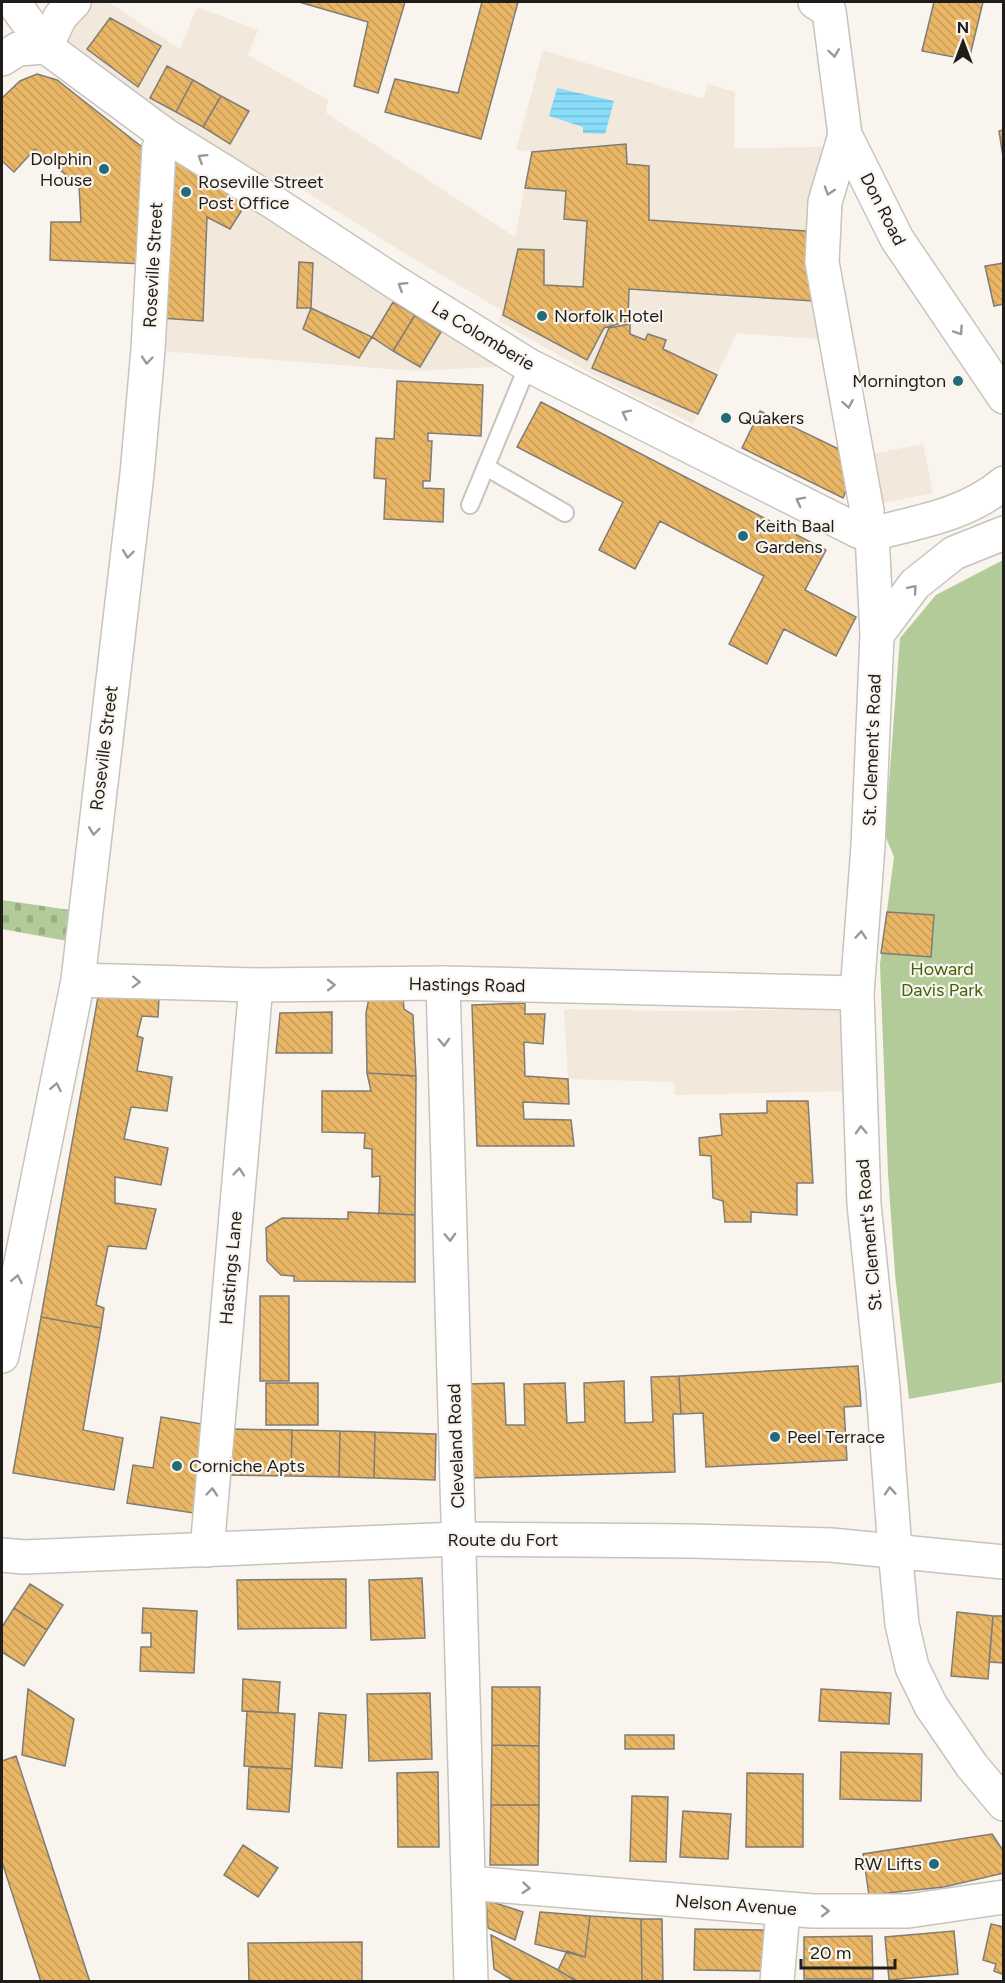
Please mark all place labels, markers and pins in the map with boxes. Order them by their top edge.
place label: Dolphin House [30,148,92,191]
marker: Dolphin House [97,162,111,176]
place label: Roseville Street Post Office [198,171,324,214]
marker: Roseville Street Post Office [179,185,193,199]
place label: Norfolk Hotel [554,305,663,327]
marker: Norfolk Hotel [535,309,549,323]
place label: Mornington [852,370,946,392]
marker: Mornington [951,374,965,388]
place label: Quakers [738,407,804,429]
marker: Quakers [719,411,733,425]
place label: Keith Baal Gardens [755,515,834,558]
marker: Keith Baal Gardens [736,529,750,543]
place label: Peel Terrace [787,1426,885,1448]
marker: Peel Terrace [768,1430,782,1444]
place label: Corniche Apts [189,1455,305,1477]
marker: Corniche Apts [170,1459,184,1473]
place label: RW Lifts [854,1853,922,1875]
marker: RW Lifts [927,1857,941,1871]

